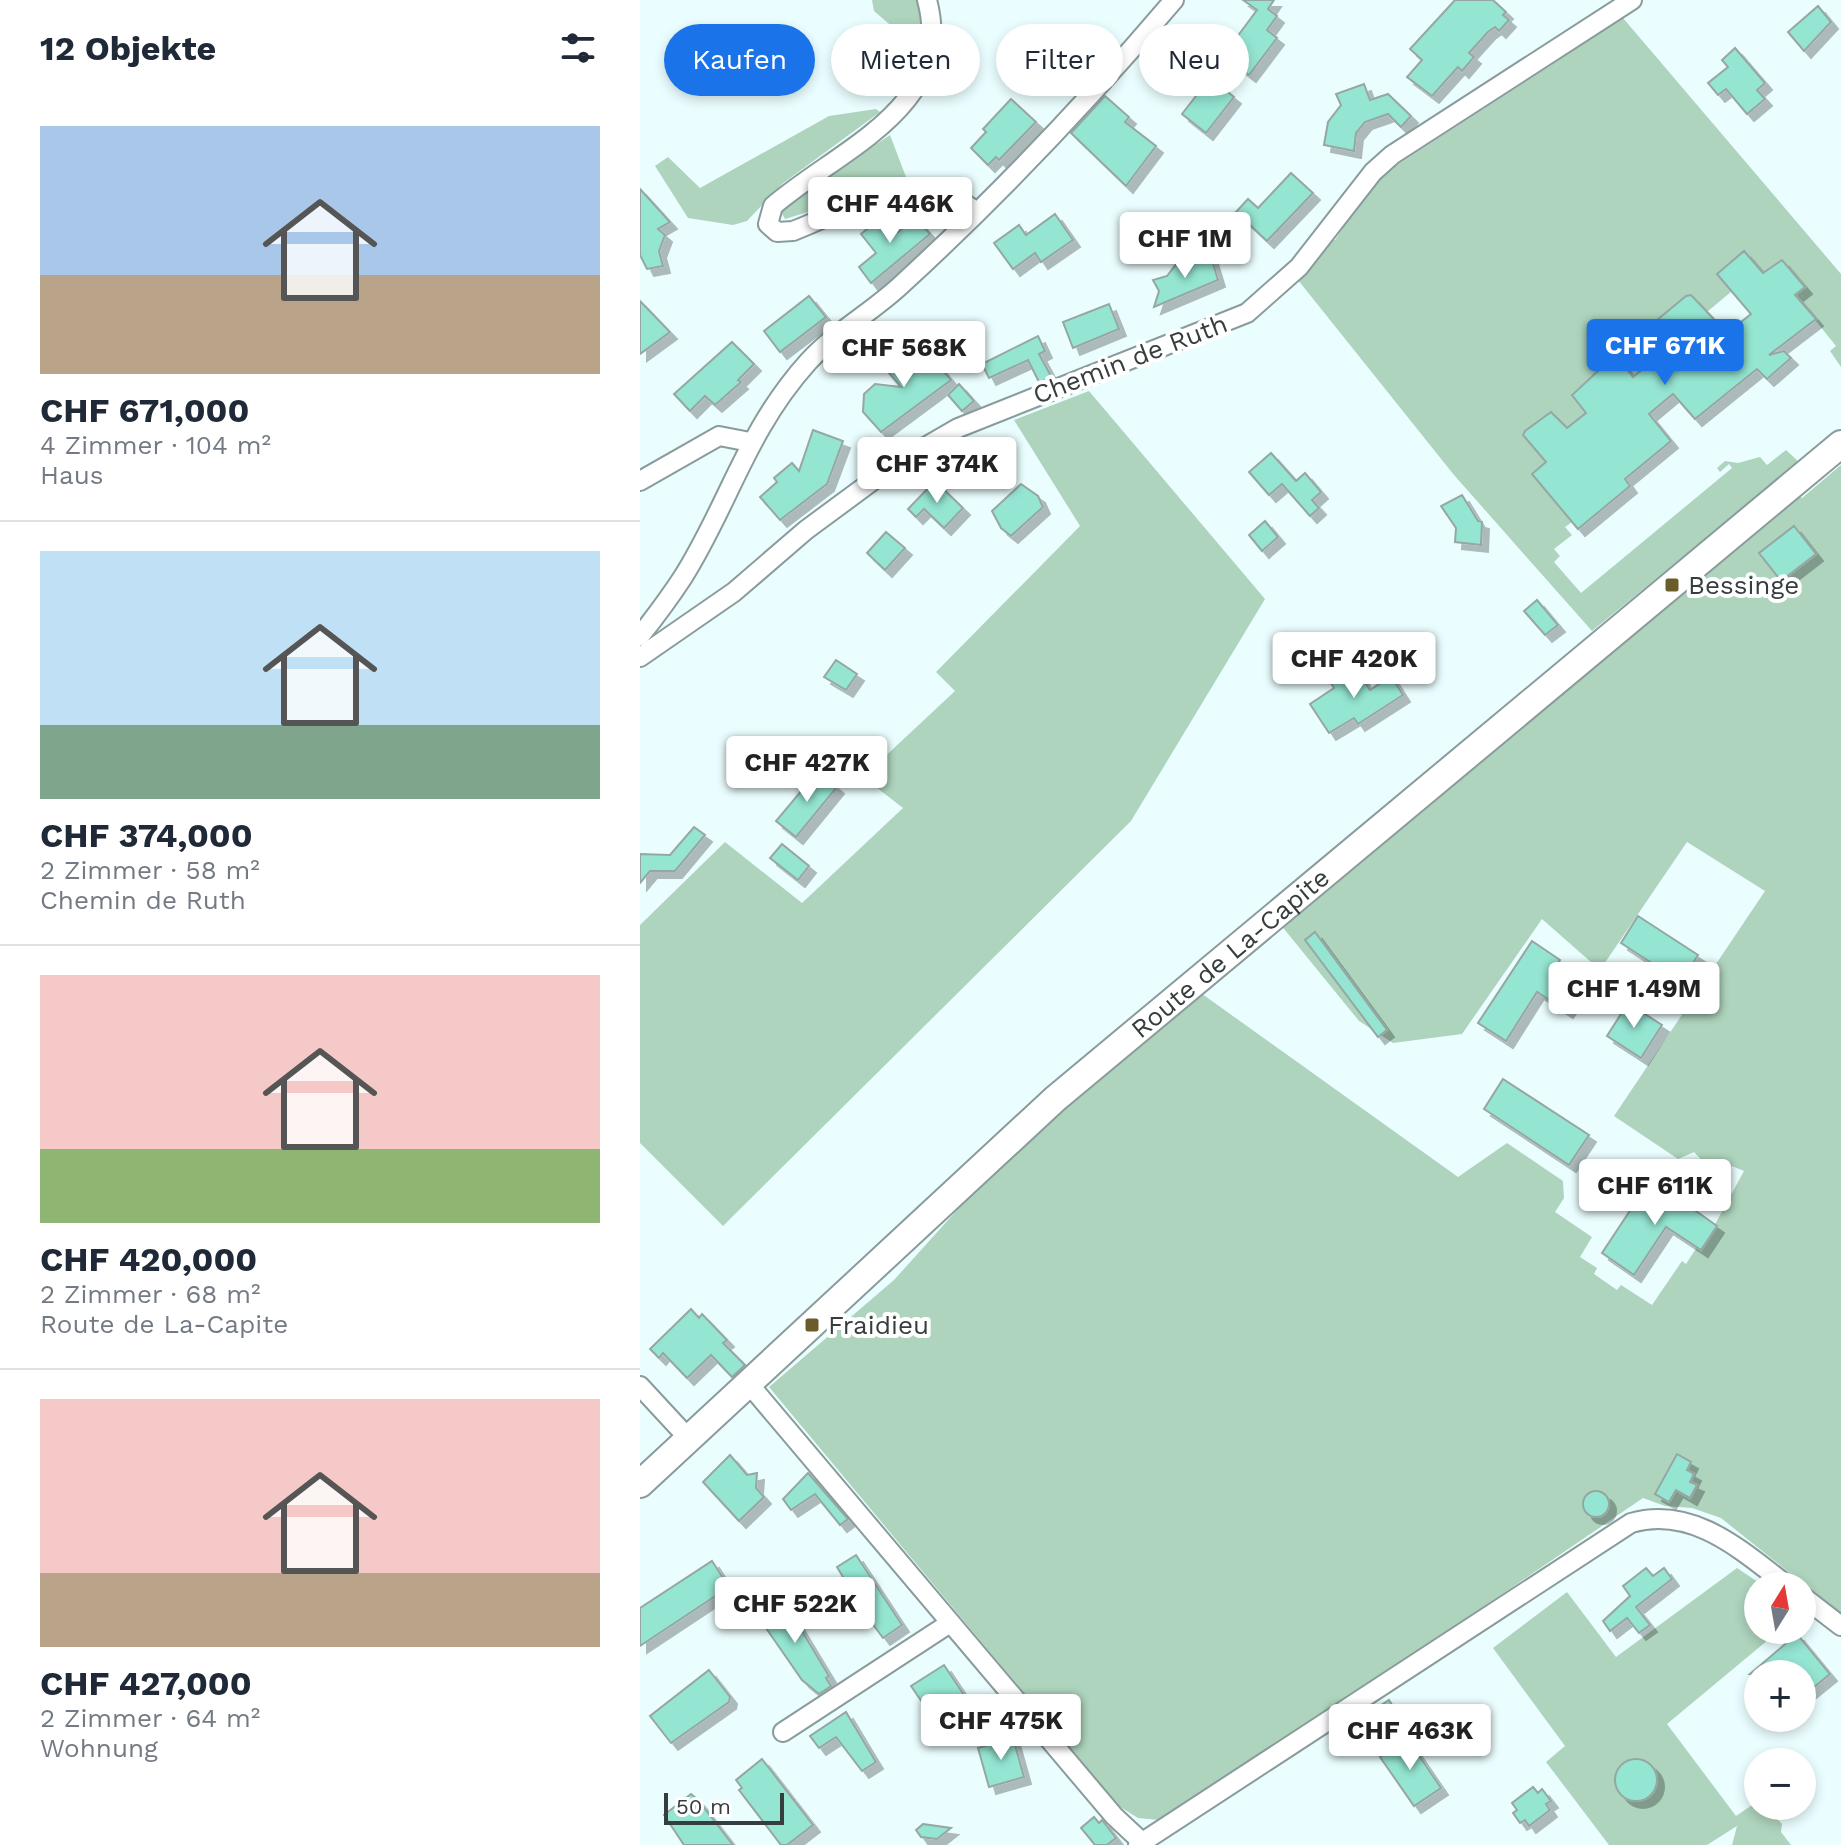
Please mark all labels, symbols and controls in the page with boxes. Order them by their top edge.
chip: Kaufen [664,24,815,96]
chip: Mieten [831,24,980,96]
chip: Filter [996,24,1123,96]
chip: Neu [1139,24,1249,96]
icon: filters [556,26,600,70]
text: 12 Objekte [40,28,216,68]
pin: CHF 446K [807,177,973,245]
icon: home [248,178,392,322]
text: CHF 446K [826,188,954,218]
pin: CHF 1M [1120,212,1250,280]
text: CHF 1M [1138,223,1232,253]
street label: Chemin de Ruth [1029,308,1231,410]
pin: CHF 671K [1582,319,1748,387]
pin: CHF 568K [821,321,987,389]
text: CHF 671K [1605,330,1725,360]
text: CHF 568K [841,332,967,362]
text: CHF 671,000 [40,390,249,430]
text: 4 Zimmer · 104 m² [40,430,271,460]
pin: CHF 374K [854,437,1020,505]
text: CHF 374K [875,448,999,478]
text: Haus [40,460,103,490]
place label: Bessinge [1688,570,1799,600]
marker: Bessinge [1663,576,1681,594]
icon: home [248,603,392,747]
pin: CHF 420K [1271,632,1437,700]
text: CHF 420K [1291,643,1417,673]
pin: CHF 427K [724,736,890,804]
text: CHF 427K [744,747,870,777]
text: CHF 374,000 [40,815,253,855]
text: 2 Zimmer · 58 m² [40,855,260,885]
street label: Route de La-Capite [1125,862,1335,1044]
text: Chemin de Ruth [40,885,246,915]
pin: CHF 1.49M [1542,962,1726,1030]
text: CHF 1.49M [1566,973,1702,1003]
icon: home [248,1027,392,1171]
pin: CHF 611K [1572,1159,1738,1227]
text: CHF 611K [1597,1170,1713,1200]
text: CHF 420,000 [40,1239,257,1279]
text: 2 Zimmer · 68 m² [40,1279,260,1309]
text: Route de La-Capite [40,1309,288,1339]
place label: Fraidieu [828,1310,929,1340]
marker: Fraidieu [803,1316,821,1334]
icon: home [248,1451,392,1595]
north arrow [1744,1572,1816,1644]
map controls [1744,1572,1816,1820]
pin: CHF 522K [712,1577,878,1645]
text: CHF 522K [733,1588,857,1618]
button: + [1744,1660,1816,1732]
text: CHF 427,000 [40,1663,252,1703]
pin: CHF 475K [918,1694,1084,1762]
text: 2 Zimmer · 64 m² [40,1703,260,1733]
pin: CHF 463K [1327,1704,1493,1772]
text: CHF 475K [939,1705,1063,1735]
text: CHF 463K [1347,1715,1473,1745]
text: Wohnung [40,1733,158,1763]
button: − [1744,1748,1816,1820]
scale bar [664,1789,784,1825]
text: 50 m [676,1794,731,1819]

